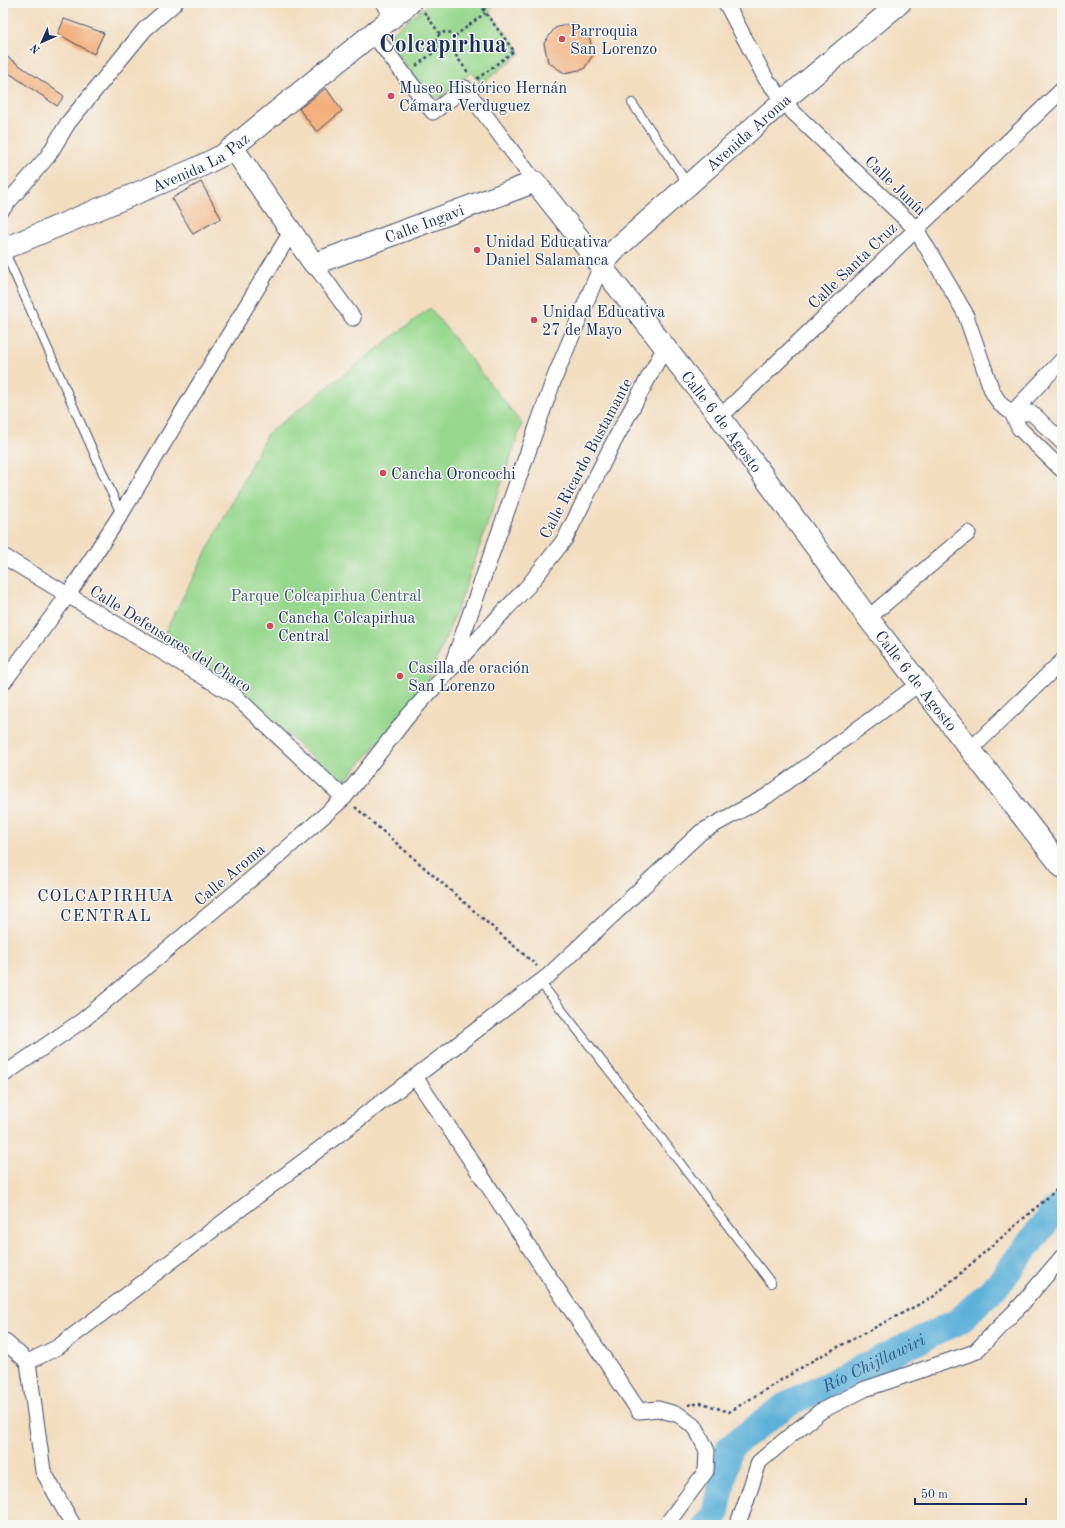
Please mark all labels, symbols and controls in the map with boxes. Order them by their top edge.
north arrow [22,22,62,62]
place label: Parroquia San Lorenzo [570,24,657,58]
district label: Colcapirhua [379,34,507,58]
marker: Parroquia San Lorenzo [557,34,567,44]
text: N [29,41,43,55]
place label: Museo Histórico Hernán Cámara Verduguez [399,81,567,115]
marker: Museo Histórico Hernán Cámara Verduguez [386,91,396,101]
street label: Avenida Aroma [704,92,795,175]
street label: Avenida La Paz [150,131,253,196]
street label: Calle Junín [861,154,928,219]
street label: Calle Ingavi [383,203,467,247]
street label: Calle Santa Cruz [806,220,901,313]
place label: Unidad Educativa Daniel Salamanca [485,235,609,269]
marker: Unidad Educativa Daniel Salamanca [472,245,482,255]
place label: Unidad Educativa 27 de Mayo [542,305,665,339]
marker: Unidad Educativa 27 de Mayo [529,315,539,325]
street label: Calle 6 de Agosto [677,369,764,476]
street label: Calle Ricardo Bustamante [538,376,636,542]
place label: Cancha Oroncochi [391,467,516,483]
marker: Cancha Oroncochi [378,468,388,478]
street label: Calle Defensores del Chaco [86,583,254,696]
park label: Parque Colcapirhua Central [231,589,421,605]
place label: Cancha Colcapirhua Central [278,611,416,645]
marker: Cancha Colcapirhua Central [265,621,275,631]
street label: Calle 6 de Agosto [871,628,959,735]
place label: Casilla de oración San Lorenzo [408,661,530,695]
marker: Casilla de oración San Lorenzo [395,671,405,681]
street label: Calle Aroma [192,842,269,909]
district label: COLCAPIRHUA CENTRAL [37,888,175,925]
water label: Río Chijllawiri [819,1332,928,1396]
scale bar [915,1480,1026,1506]
text: 50 m [921,1488,948,1501]

